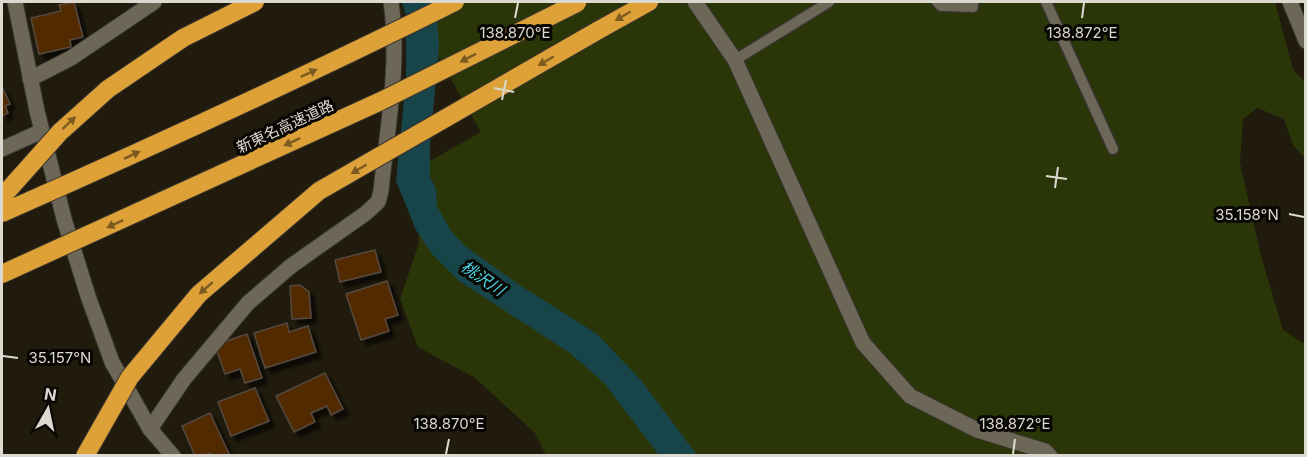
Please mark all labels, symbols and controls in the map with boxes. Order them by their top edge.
one-way arrow [614,11,631,21]
text: 138.870°E [479,23,551,42]
text: 138.872°E [1046,23,1118,42]
one-way arrow [459,52,477,62]
one-way arrow [538,55,554,66]
one-way arrow [300,68,317,77]
street label: 新東名高速道路 [233,95,337,157]
one-way arrow [62,116,77,130]
one-way arrow [284,138,301,147]
one-way arrow [123,150,140,159]
one-way arrow [351,163,367,174]
text: 35.158°N [1215,205,1279,224]
one-way arrow [107,219,124,228]
water label: 桃沢川 [458,256,510,301]
one-way arrow [199,281,214,294]
text: 35.157°N [29,348,91,367]
north arrow [18,379,78,439]
text: N [43,383,58,405]
text: 138.870°E [413,414,485,433]
text: 138.872°E [979,414,1051,433]

